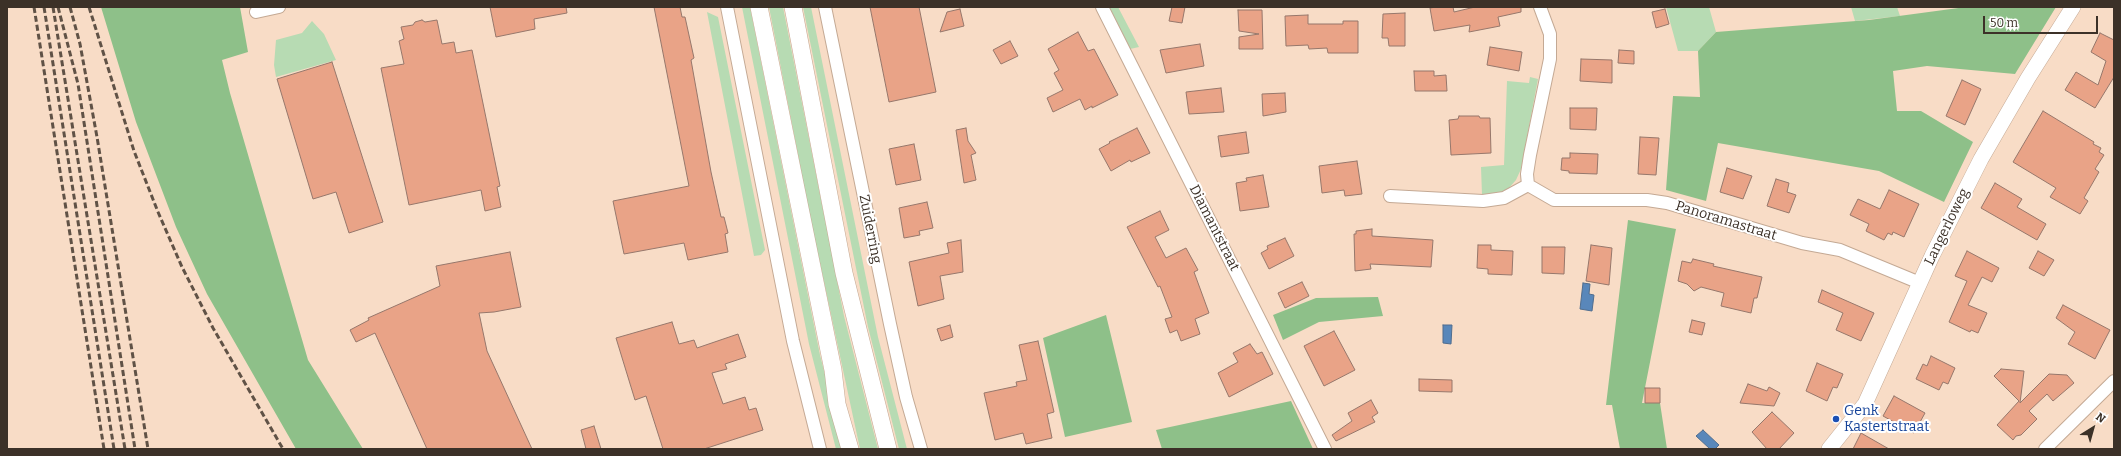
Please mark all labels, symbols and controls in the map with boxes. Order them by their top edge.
scale bar [1985,8,2100,34]
text: 50 m [1990,16,2018,30]
street label: Diamantstraat [1185,182,1243,274]
street label: Langerloweg [1921,186,1973,268]
street label: Zuiderring [855,193,885,265]
street label: Panoramastraat [1673,198,1779,244]
place label: Genk Kastertstraat [1844,403,1929,436]
north arrow [2073,408,2113,448]
text: N [2093,410,2108,426]
marker: Genk Kastertstraat [1831,414,1841,424]

